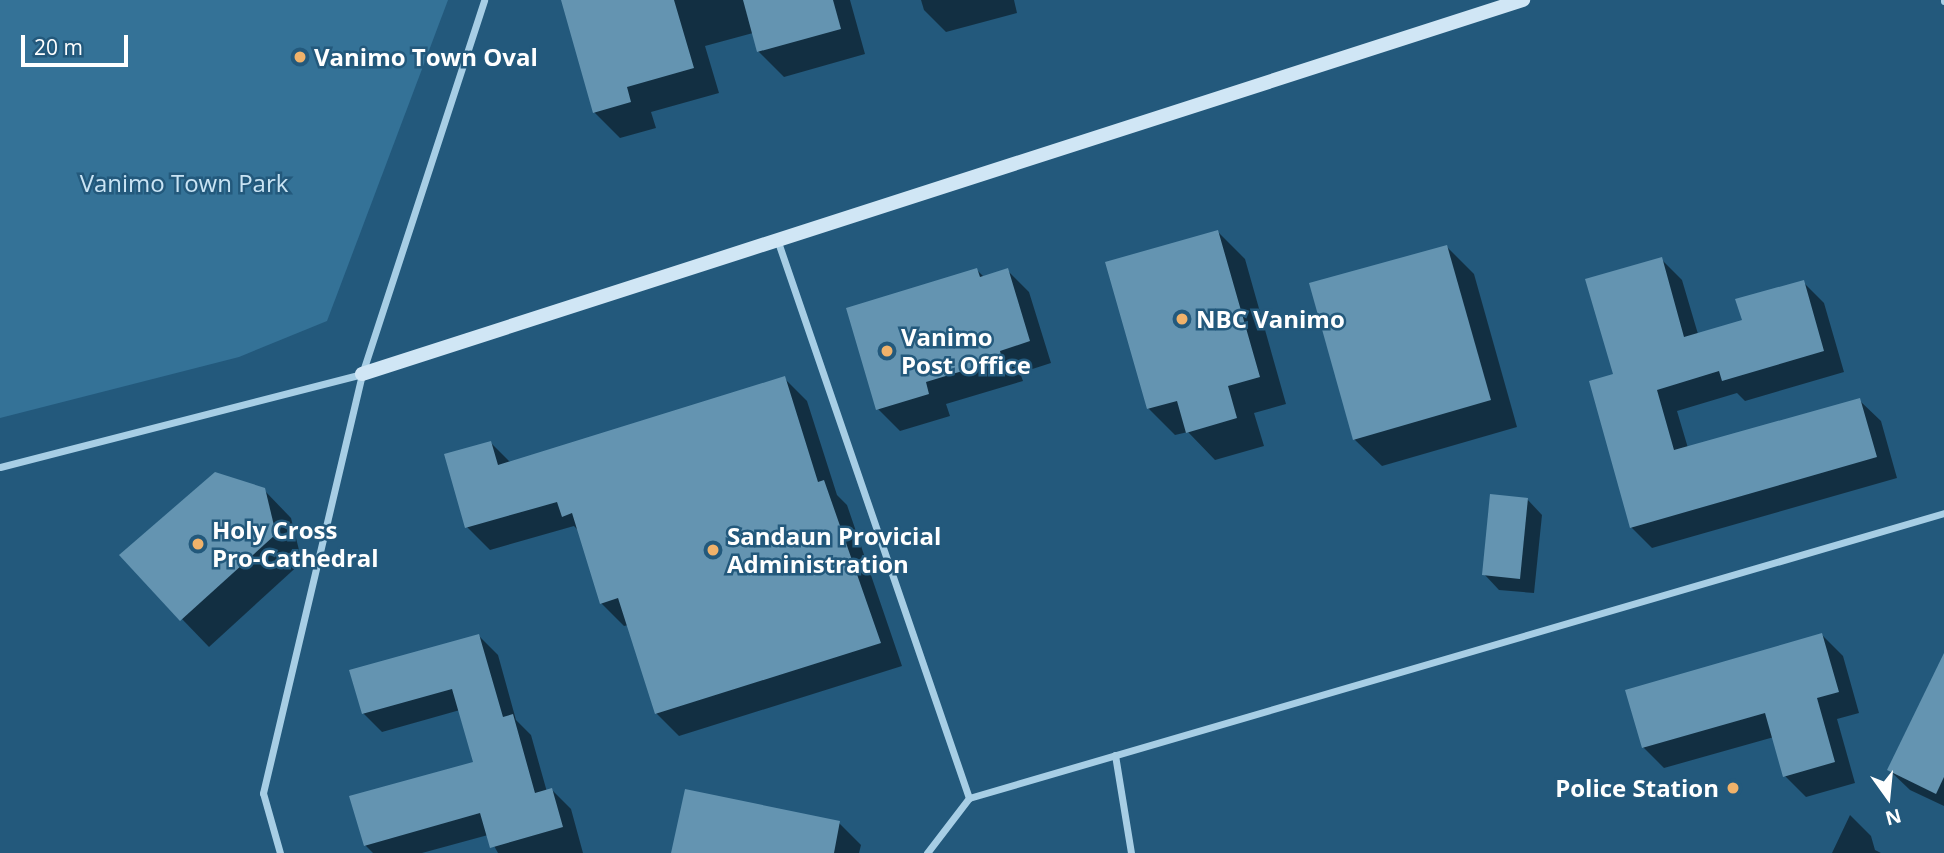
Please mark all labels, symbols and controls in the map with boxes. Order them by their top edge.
scale bar [24,21,131,65]
text: 20 m [34,33,83,61]
place label: Vanimo Town Oval [314,43,538,71]
marker: Vanimo Town Oval [292,49,308,65]
park label: Vanimo Town Park [80,169,288,197]
place label: NBC Vanimo [1196,305,1345,333]
marker: NBC Vanimo [1174,311,1190,327]
place label: Vanimo Post Office [901,323,1031,379]
marker: Vanimo Post Office [879,343,895,359]
place label: Holy Cross Pro-Cathedral [212,516,379,572]
place label: Sandaun Provicial Administration [727,522,941,578]
marker: Holy Cross Pro-Cathedral [190,536,206,552]
marker: Sandaun Provicial Administration [705,542,721,558]
north arrow [1853,762,1923,832]
place label: Police Station [1555,774,1719,802]
marker: Police Station [1725,780,1741,796]
text: N [1883,803,1904,832]

